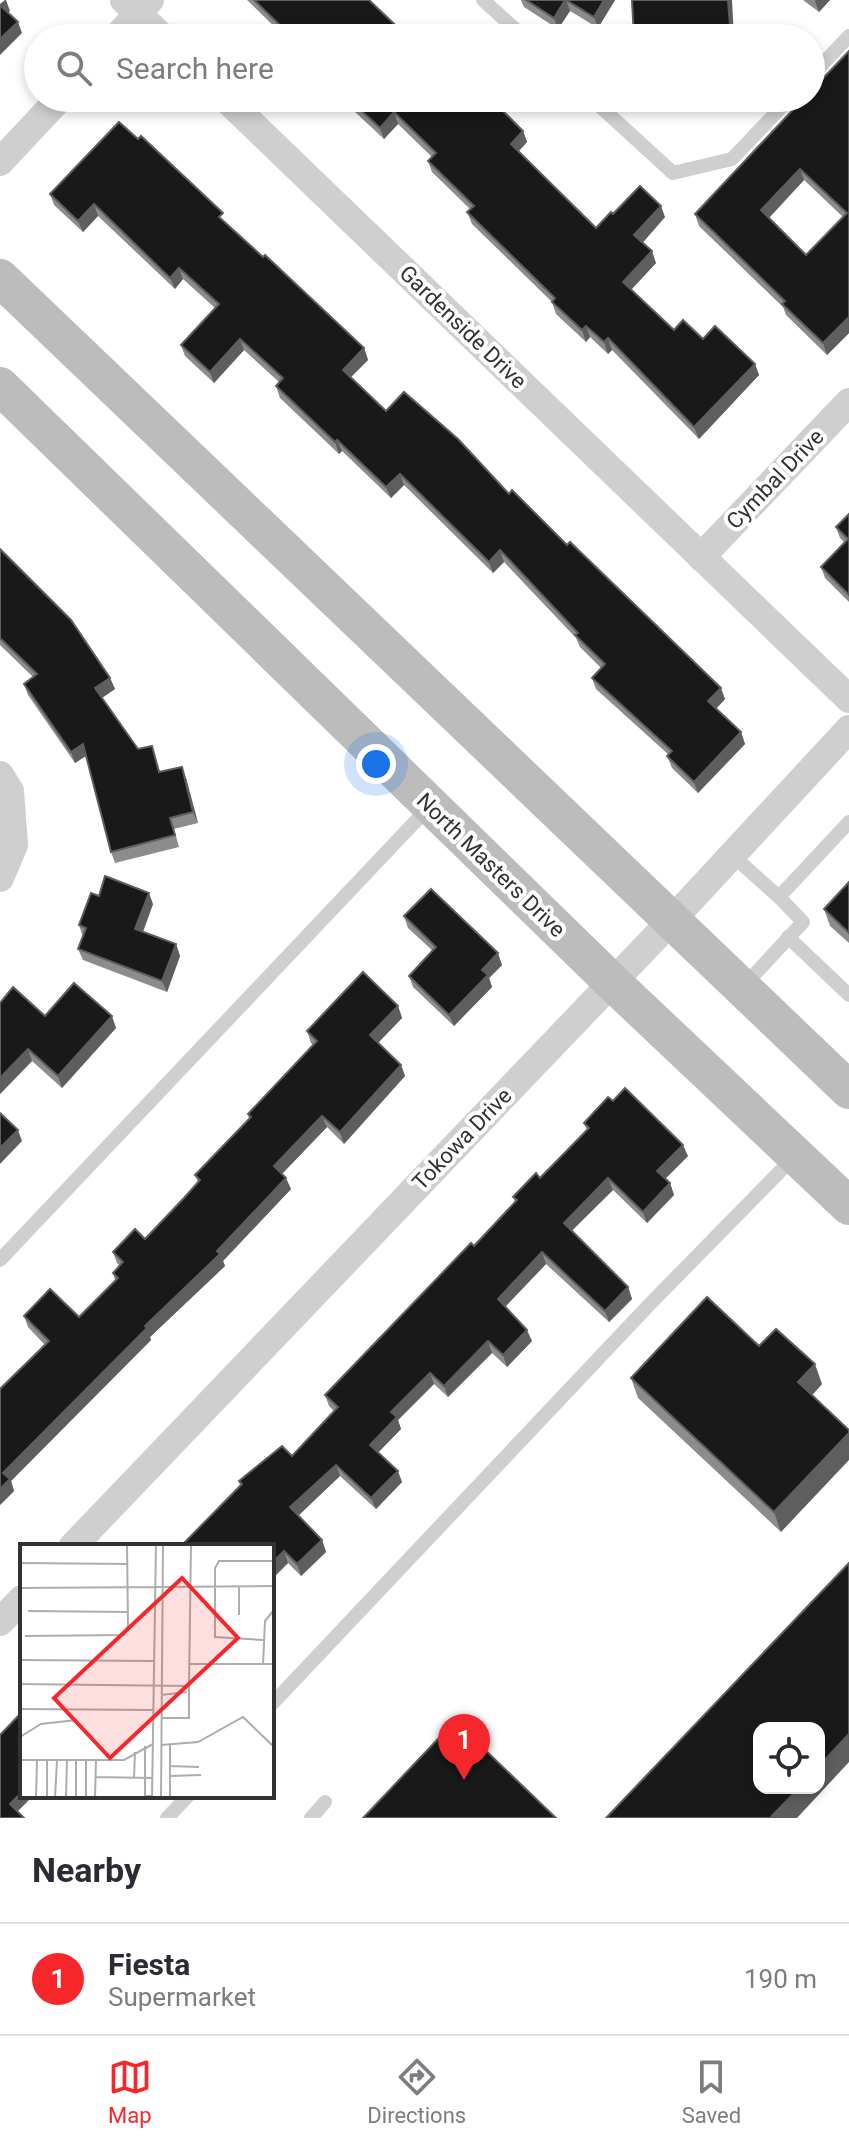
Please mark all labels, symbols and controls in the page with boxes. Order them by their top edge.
search box [24,24,825,112]
icon: search [52,46,96,90]
text: Search here [116,51,274,86]
street label: Gardenside Drive [395,260,531,394]
street label: Cymbal Drive [721,424,829,534]
your location [356,744,396,784]
street label: North Masters Drive [412,788,570,942]
street label: Tokowa Drive [407,1083,517,1195]
inset map [20,1544,274,1798]
pin: 1 [438,1714,490,1780]
map controls [753,1722,825,1794]
button: locate [753,1722,825,1794]
text: Nearby [32,1850,141,1890]
text: Fiesta [108,1947,190,1982]
text: 1 [51,1964,65,1994]
text: 190 m [744,1964,817,1994]
text: Supermarket [108,1982,256,2012]
tab: Map [108,2055,152,2128]
tab: Directions [367,2055,466,2128]
tab: Saved [682,2055,741,2128]

